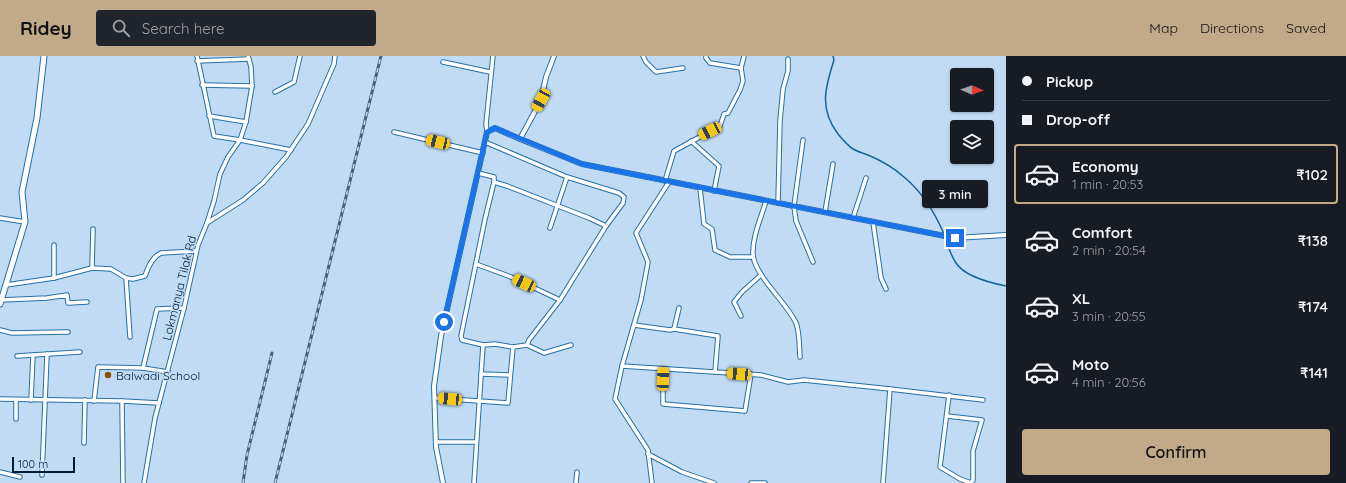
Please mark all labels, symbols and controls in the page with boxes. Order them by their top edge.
search box [96,10,376,46]
text: Ridey [20,16,72,40]
icon: search [110,17,132,39]
text: Search here [142,19,225,38]
text: Map [1149,19,1178,37]
text: Directions [1200,19,1264,37]
text: Saved [1286,19,1326,37]
north arrow [950,68,994,112]
map controls [950,68,994,164]
text: Pickup [1046,72,1093,91]
car [530,87,552,113]
text: Drop-off [1046,110,1110,129]
car [697,120,723,142]
button: layers [950,120,994,164]
car [425,133,451,151]
icon: car [1024,156,1060,192]
text: Economy [1072,157,1139,176]
text: ₹102 [1296,165,1328,184]
text: 1 min · 20:53 [1072,176,1143,192]
callout: 3 min [922,180,988,208]
text: 3 min [938,186,972,202]
icon: car [1024,222,1060,258]
text: Comfort [1072,223,1133,242]
route end [946,229,964,247]
text: ₹138 [1298,231,1328,250]
street label: Lokmanya Tilak Rd [159,234,199,342]
text: 2 min · 20:54 [1072,242,1146,258]
car [511,272,537,294]
icon: car [1024,288,1060,324]
text: XL [1072,289,1090,308]
text: ₹174 [1298,297,1328,316]
text: 3 min · 20:55 [1072,308,1146,324]
route start [435,313,453,331]
icon: car [1024,354,1060,390]
text: Moto [1072,355,1109,374]
text: ₹141 [1300,363,1328,382]
car [657,367,669,391]
car [727,367,751,381]
place label: Balwadi School [116,368,200,383]
marker: Balwadi School [103,370,113,380]
text: 4 min · 20:56 [1072,374,1146,390]
car [438,392,462,406]
button: Confirm [1022,429,1330,475]
scale bar [12,455,75,474]
text: 100 m [18,457,48,471]

